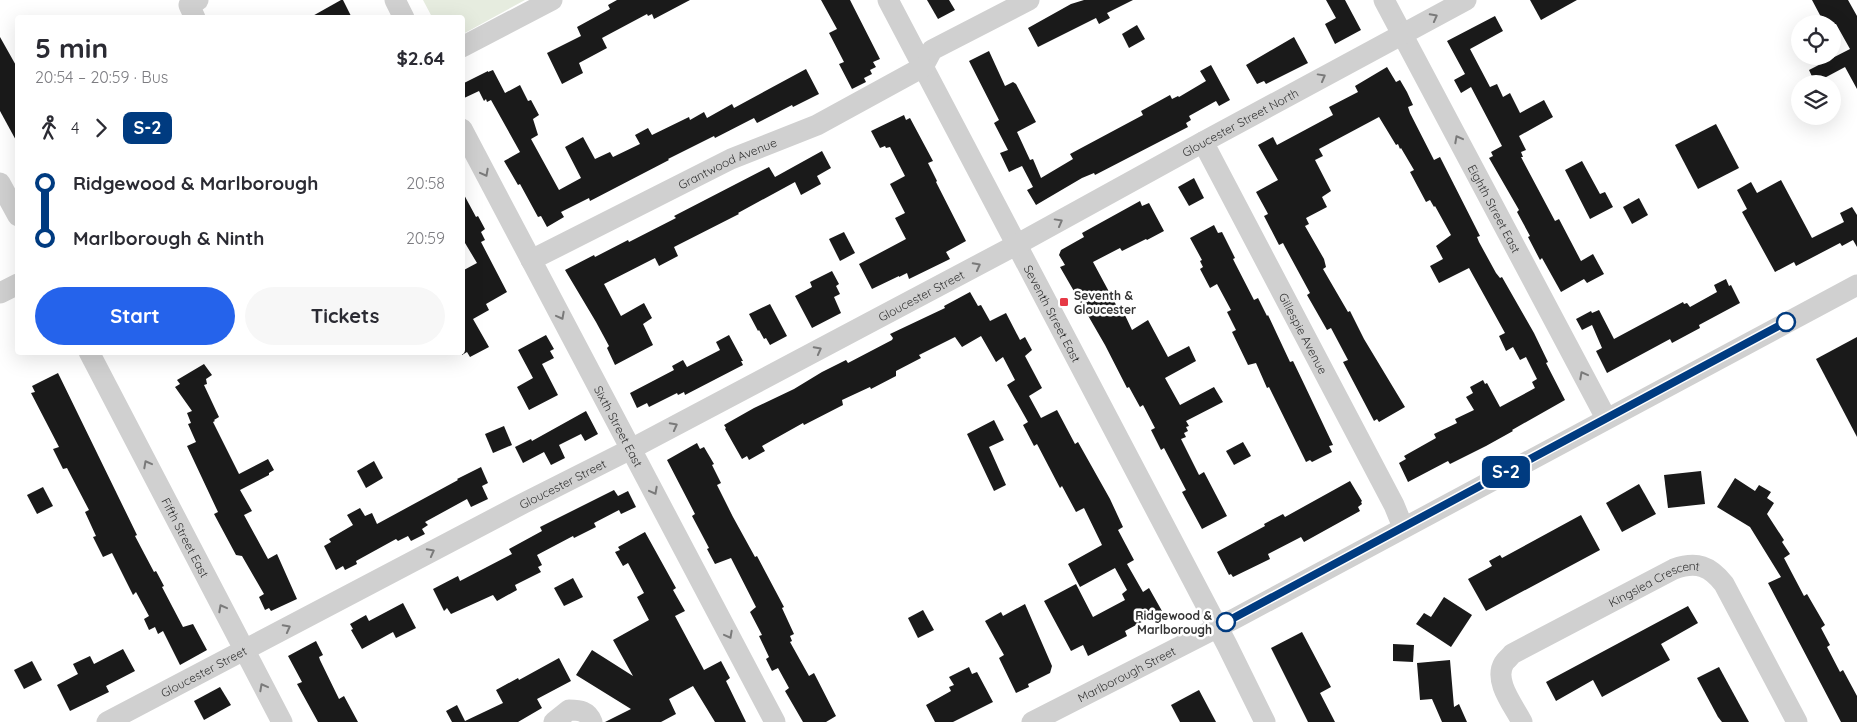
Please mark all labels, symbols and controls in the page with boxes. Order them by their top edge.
one-way arrow [1429,13,1438,23]
map controls [1791,15,1841,125]
button: locate [1791,15,1841,65]
text: 5 min [35,30,108,65]
text: $2.64 [396,46,445,70]
text: 20:54 – 20:59 · Bus [35,67,168,87]
one-way arrow [1317,73,1326,83]
button: layers [1791,75,1841,125]
street label: Gloucester Street North [1179,85,1301,160]
icon: walk [35,114,63,142]
icon: forward [87,114,115,142]
text: S-2 [133,116,162,139]
text: 4 [71,118,79,138]
street label: Grantwood Avenue [675,134,779,192]
one-way arrow [1454,135,1464,144]
street label: Eighth Street East [1465,162,1524,255]
one-way arrow [479,167,489,176]
text: Ridgewood & Marlborough [73,171,318,195]
text: 20:58 [406,173,445,193]
one-way arrow [1054,218,1063,228]
text: Marlborough & Ninth [73,226,264,250]
text: 20:59 [406,228,445,248]
one-way arrow [972,262,981,272]
street label: Seventh Street East [1021,262,1084,364]
street label: Gloucester Street [875,266,967,324]
button: Start [35,287,235,345]
button: Tickets [245,287,445,345]
place label: Seventh & Gloucester [1074,288,1136,317]
street label: Gillespie Avenue [1276,290,1331,377]
marker: Seventh & Gloucester [1058,296,1070,308]
one-way arrow [555,311,565,320]
unlabelled marker [1776,312,1796,332]
one-way arrow [813,346,822,356]
one-way arrow [1579,371,1589,380]
street label: Sixth Street East [591,383,646,469]
one-way arrow [669,422,678,432]
street label: Gloucester Street [516,455,608,512]
line badge: S-2 [1477,456,1535,488]
one-way arrow [143,460,153,469]
text: S-2 [1492,460,1520,483]
one-way arrow [647,486,657,495]
street label: Fifth Street East [159,495,213,580]
one-way arrow [426,548,435,558]
street label: Kingslea Crescent [1606,558,1701,610]
one-way arrow [218,604,228,613]
place label: Ridgewood & Marlborough [1135,608,1212,637]
marker: Ridgewood & Marlborough [1216,612,1236,632]
one-way arrow [282,624,291,634]
one-way arrow [723,629,733,638]
street label: Gloucester Street [158,643,249,700]
street label: Marlborough Street [1075,643,1178,705]
one-way arrow [259,683,269,692]

